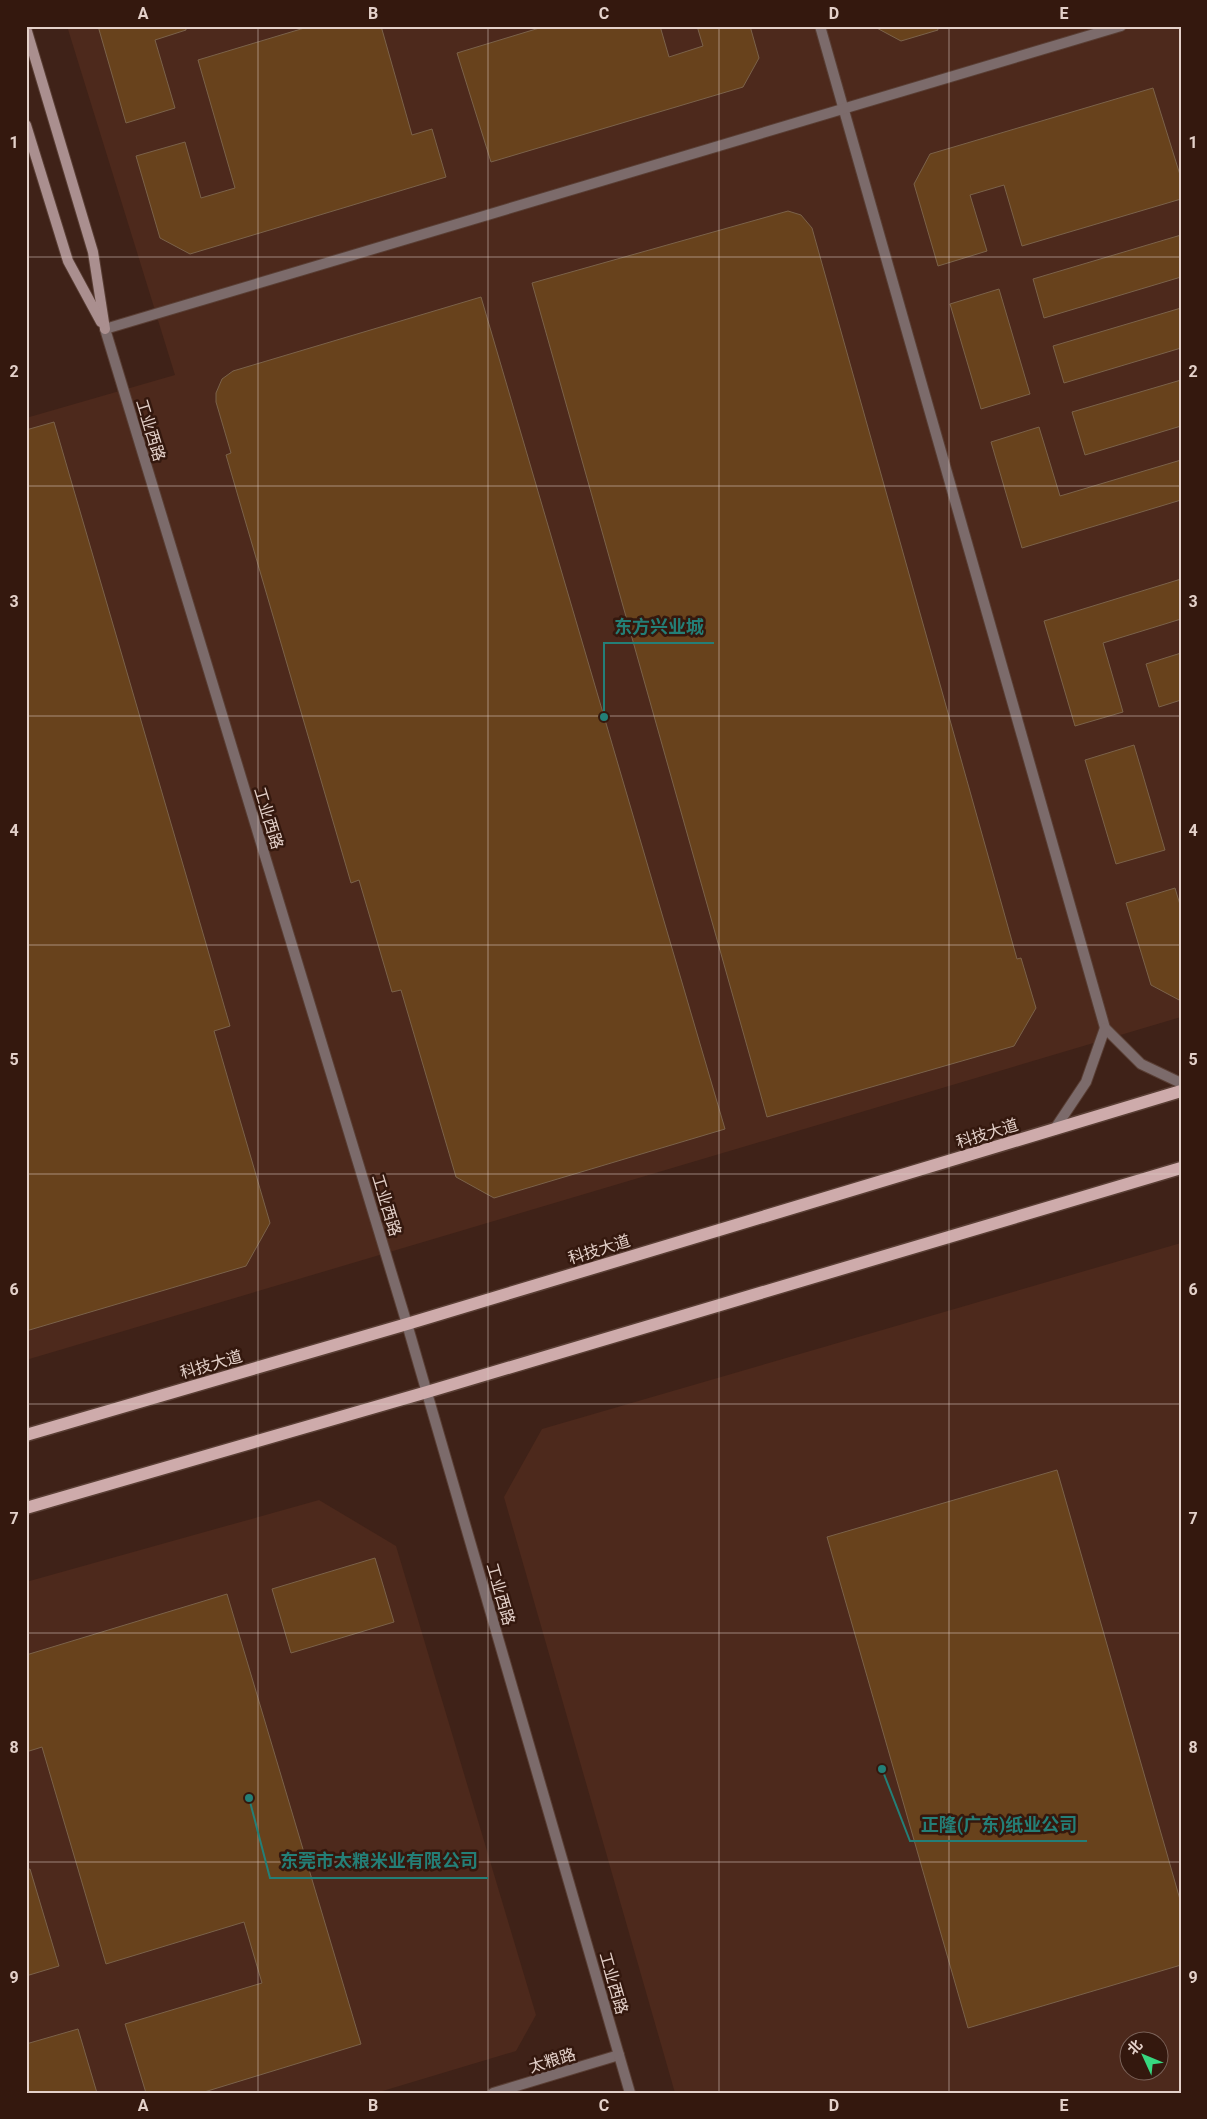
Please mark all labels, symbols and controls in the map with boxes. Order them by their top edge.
text: A [138,4,149,23]
text: B [368,4,378,23]
text: C [599,4,609,23]
text: D [829,4,839,23]
text: E [1060,4,1069,23]
text: 1 [9,133,19,152]
text: 1 [1188,133,1198,152]
text: 2 [9,362,19,381]
text: 2 [1188,362,1198,381]
street label: 工业西路 [132,397,169,464]
text: 3 [9,592,19,611]
text: 3 [1188,592,1198,611]
callout: 东方兴业城 [604,610,714,643]
text: 东方兴业城 [614,616,704,637]
street label: 工业西路 [250,785,287,852]
text: 4 [9,821,19,840]
text: 4 [1188,821,1198,840]
text: 5 [9,1050,19,1069]
text: 5 [1188,1050,1198,1069]
street label: 科技大道 [954,1115,1021,1152]
street label: 工业西路 [368,1172,405,1239]
street label: 科技大道 [566,1231,633,1268]
text: 6 [9,1280,19,1299]
text: 6 [1188,1280,1198,1299]
street label: 科技大道 [178,1347,245,1382]
text: 7 [9,1509,19,1528]
text: 7 [1188,1509,1198,1528]
street label: 工业西路 [483,1561,518,1628]
text: 8 [9,1738,19,1757]
text: 8 [1188,1738,1198,1757]
callout: 正隆(广东)纸业公司 [910,1808,1087,1841]
text: 正隆(广东)纸业公司 [921,1814,1077,1836]
callout: 东莞市太粮米业有限公司 [270,1845,488,1878]
text: 东莞市太粮米业有限公司 [280,1850,478,1871]
street label: 工业西路 [596,1950,631,2017]
text: 9 [9,1968,19,1987]
text: 9 [1188,1968,1198,1987]
north arrow [1120,2032,1170,2082]
text: 北 [1124,2036,1145,2058]
street label: 太粮路 [526,2044,578,2077]
text: A [138,2096,149,2115]
text: B [368,2096,378,2115]
text: C [599,2096,609,2115]
text: D [829,2096,839,2115]
text: E [1060,2096,1069,2115]

